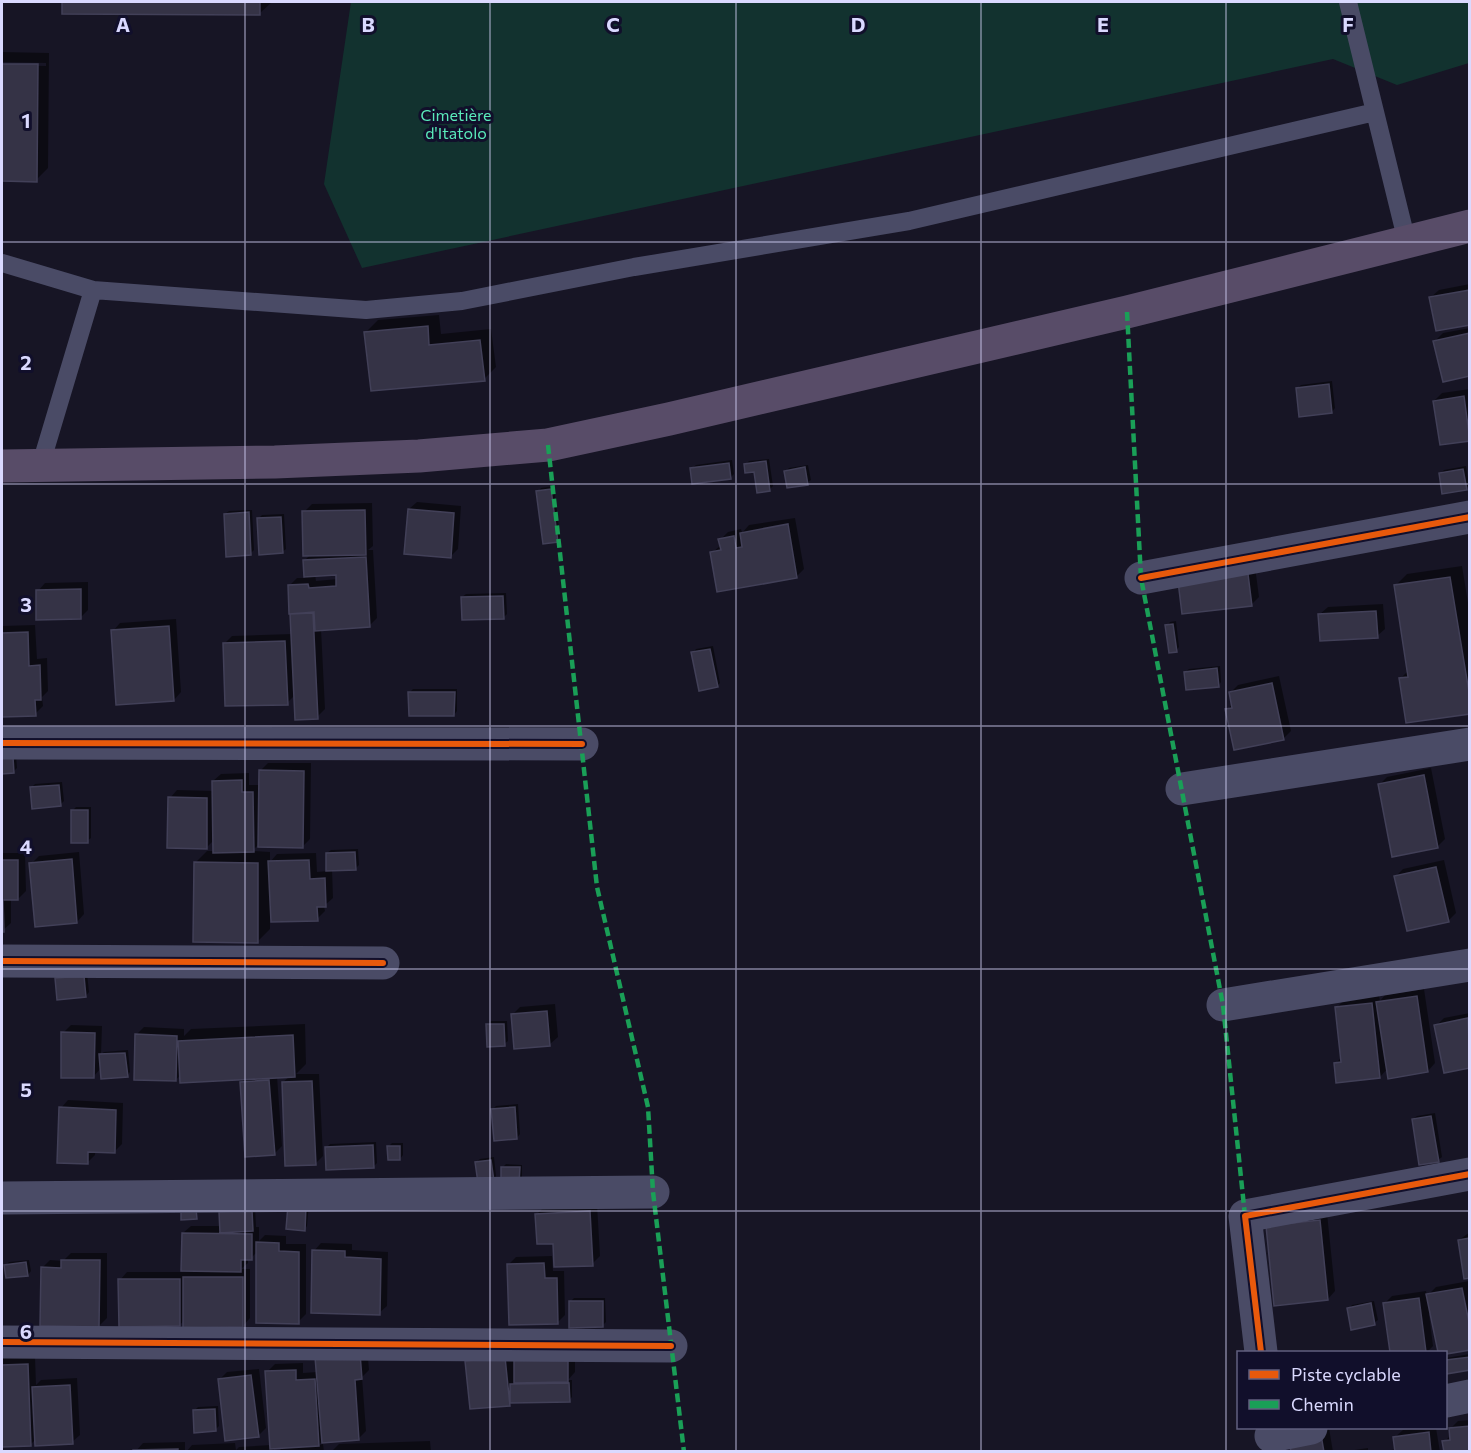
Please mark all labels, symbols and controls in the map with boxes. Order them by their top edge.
text: A [116,12,130,36]
text: B [361,12,375,36]
text: C [606,12,620,36]
text: D [851,12,865,36]
text: E [1097,12,1109,36]
text: F [1342,12,1354,36]
park label: Cimetière d'Itatolo [420,105,492,142]
text: 1 [21,108,31,132]
text: 2 [20,350,32,374]
text: 3 [20,592,32,616]
text: 4 [20,834,32,858]
text: 5 [20,1077,32,1101]
text: 6 [20,1319,32,1343]
legend [1237,1351,1447,1429]
text: Piste cyclable [1291,1363,1401,1385]
text: Chemin [1291,1393,1354,1415]

